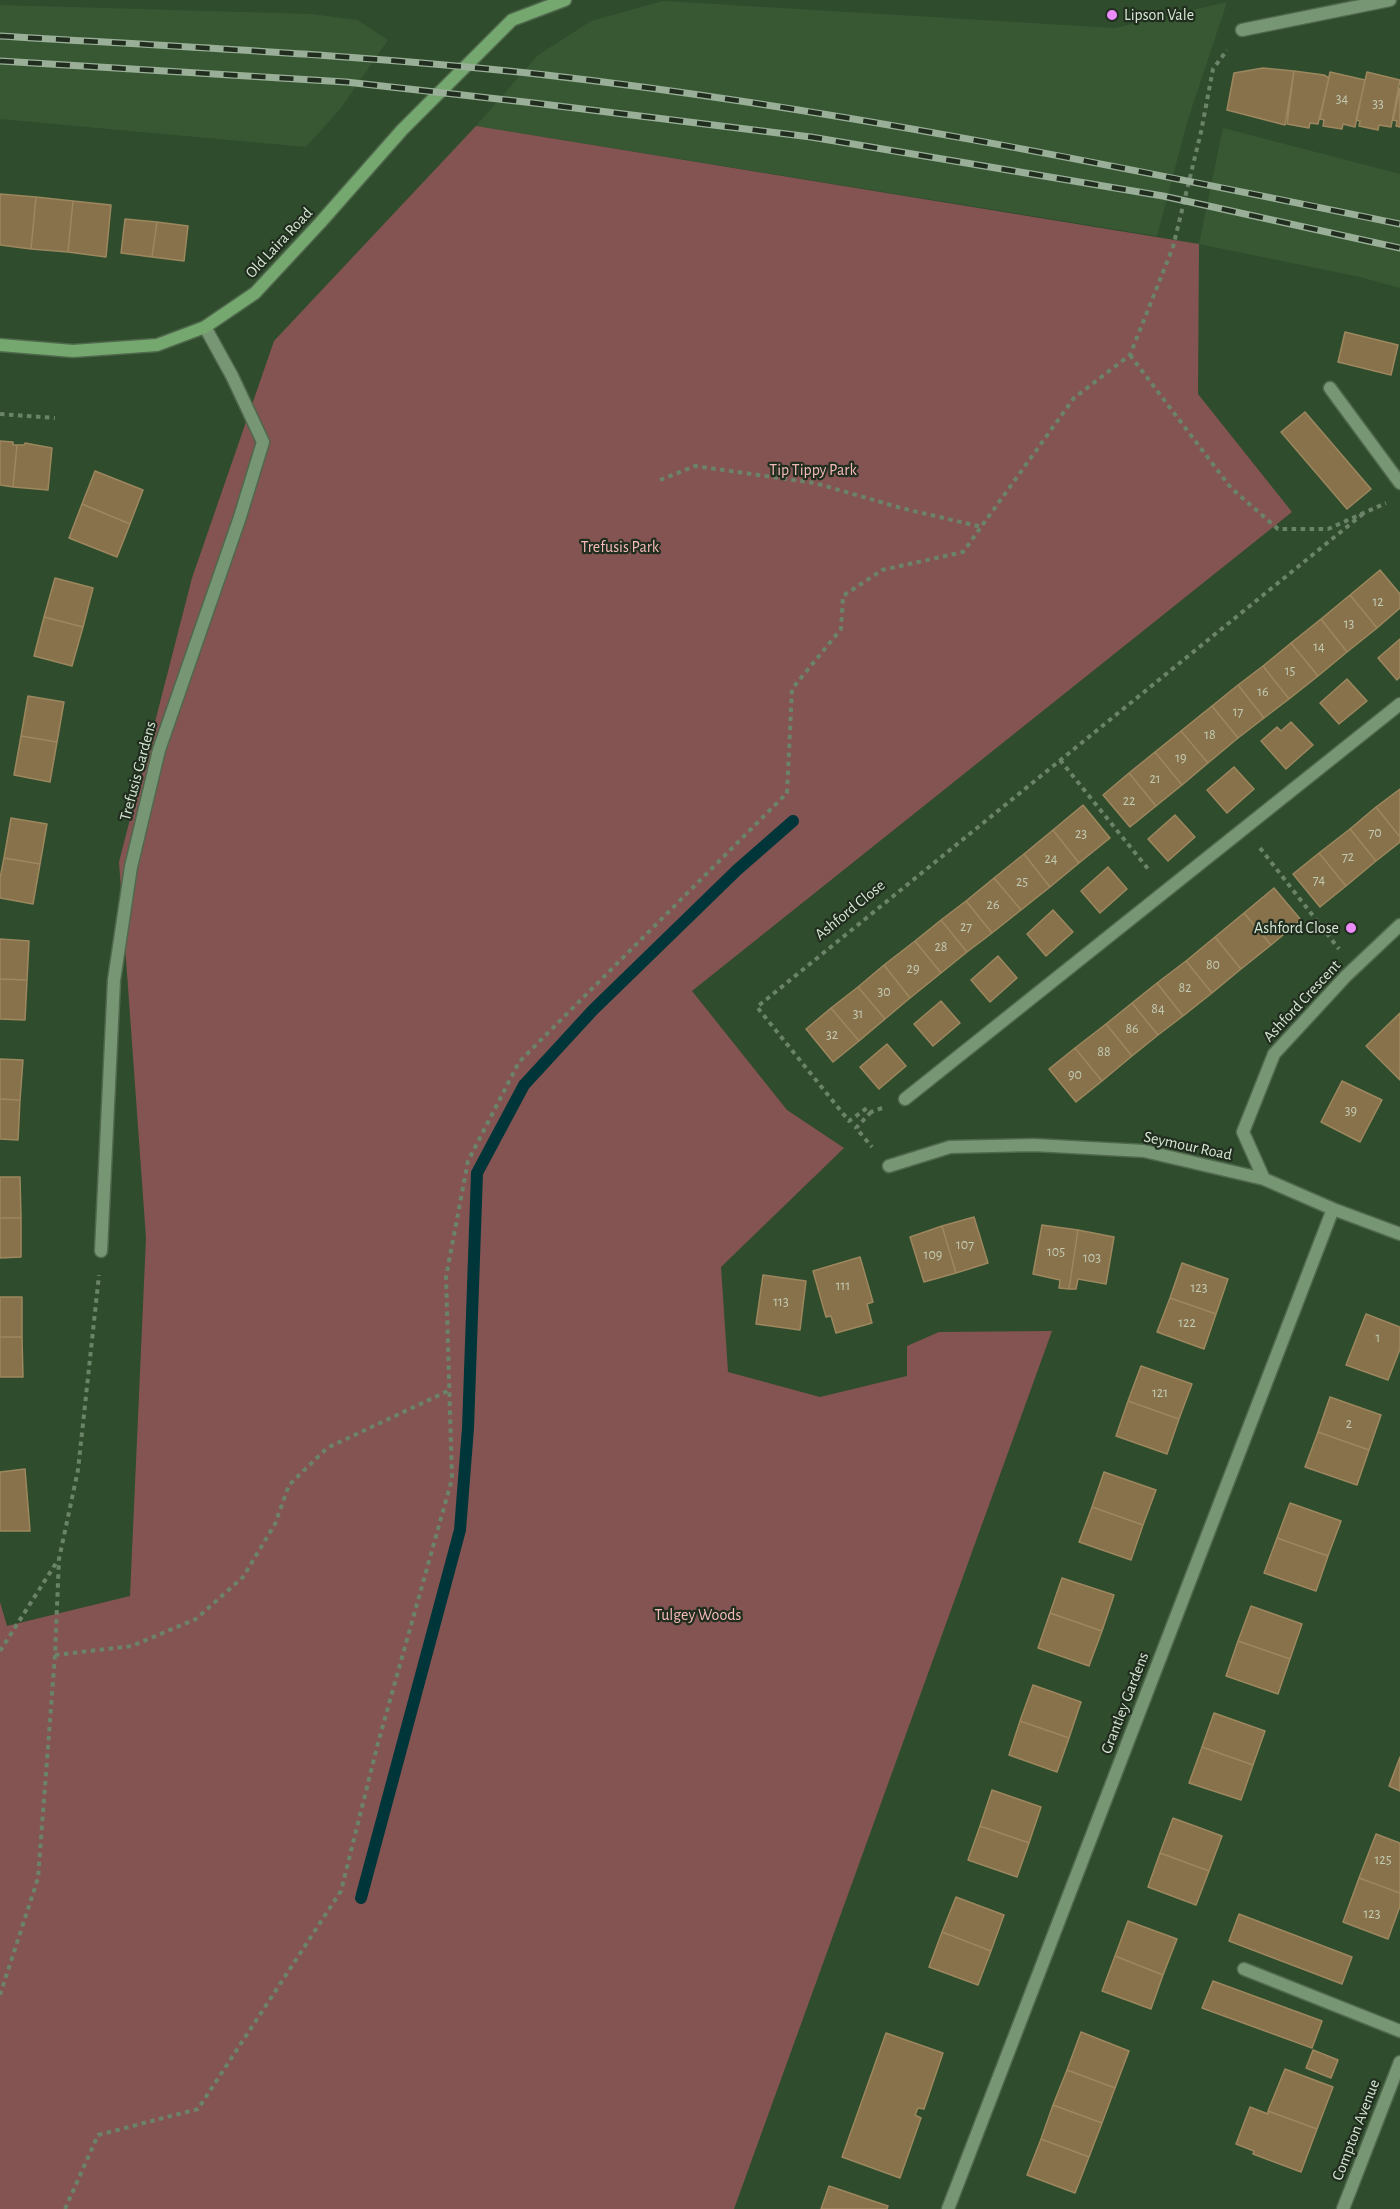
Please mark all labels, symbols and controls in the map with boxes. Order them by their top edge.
place label: Lipson Vale [1124,5,1194,25]
marker: Lipson Vale [1105,8,1119,22]
house number: 34 [1336,91,1348,107]
house number: 33 [1372,96,1384,112]
street label: Old Laira Road [241,204,317,282]
park label: Tip Tippy Park [769,460,857,480]
park label: Trefusis Park [581,537,659,557]
house number: 12 [1372,594,1384,610]
house number: 13 [1344,616,1354,632]
house number: 14 [1313,639,1325,655]
house number: 15 [1285,663,1295,679]
house number: 16 [1257,684,1269,700]
house number: 17 [1233,704,1243,720]
street label: Trefusis Gardens [115,719,161,823]
house number: 18 [1204,727,1216,743]
house number: 19 [1175,750,1187,766]
house number: 21 [1149,771,1161,787]
house number: 22 [1123,793,1135,809]
house number: 70 [1368,825,1382,841]
house number: 23 [1075,826,1087,842]
house number: 72 [1342,849,1354,865]
house number: 24 [1044,851,1058,867]
house number: 74 [1313,872,1325,888]
house number: 25 [1016,874,1028,890]
street label: Ashford Close [811,876,889,944]
house number: 26 [987,897,999,913]
place label: Ashford Close [1254,918,1339,938]
house number: 27 [960,919,972,935]
marker: Ashford Close [1344,921,1358,935]
house number: 28 [934,939,948,955]
street label: Ashford Crescent [1259,956,1345,1046]
house number: 80 [1206,957,1220,973]
house number: 29 [907,961,919,977]
house number: 82 [1178,980,1192,996]
house number: 30 [877,984,891,1000]
house number: 84 [1151,1001,1165,1017]
house number: 31 [853,1006,863,1022]
house number: 86 [1125,1021,1139,1037]
house number: 32 [826,1027,838,1043]
house number: 88 [1097,1044,1111,1060]
house number: 90 [1068,1067,1082,1083]
house number: 39 [1345,1103,1357,1119]
street label: Seymour Road [1142,1127,1234,1165]
house number: 107 [956,1237,974,1253]
house number: 105 [1047,1244,1065,1260]
house number: 109 [924,1247,942,1263]
house number: 103 [1083,1250,1101,1266]
house number: 111 [836,1278,850,1294]
house number: 123 [1191,1280,1207,1296]
house number: 113 [773,1294,789,1310]
house number: 122 [1178,1315,1196,1331]
house number: 1 [1376,1330,1380,1346]
house number: 121 [1152,1385,1168,1401]
house number: 2 [1346,1416,1352,1432]
park label: Tulgey Woods [655,1605,741,1625]
street label: Grantley Gardens [1097,1649,1153,1757]
house number: 125 [1374,1852,1392,1868]
house number: 123 [1364,1906,1380,1922]
street label: Compton Avenue [1328,2077,1384,2183]

